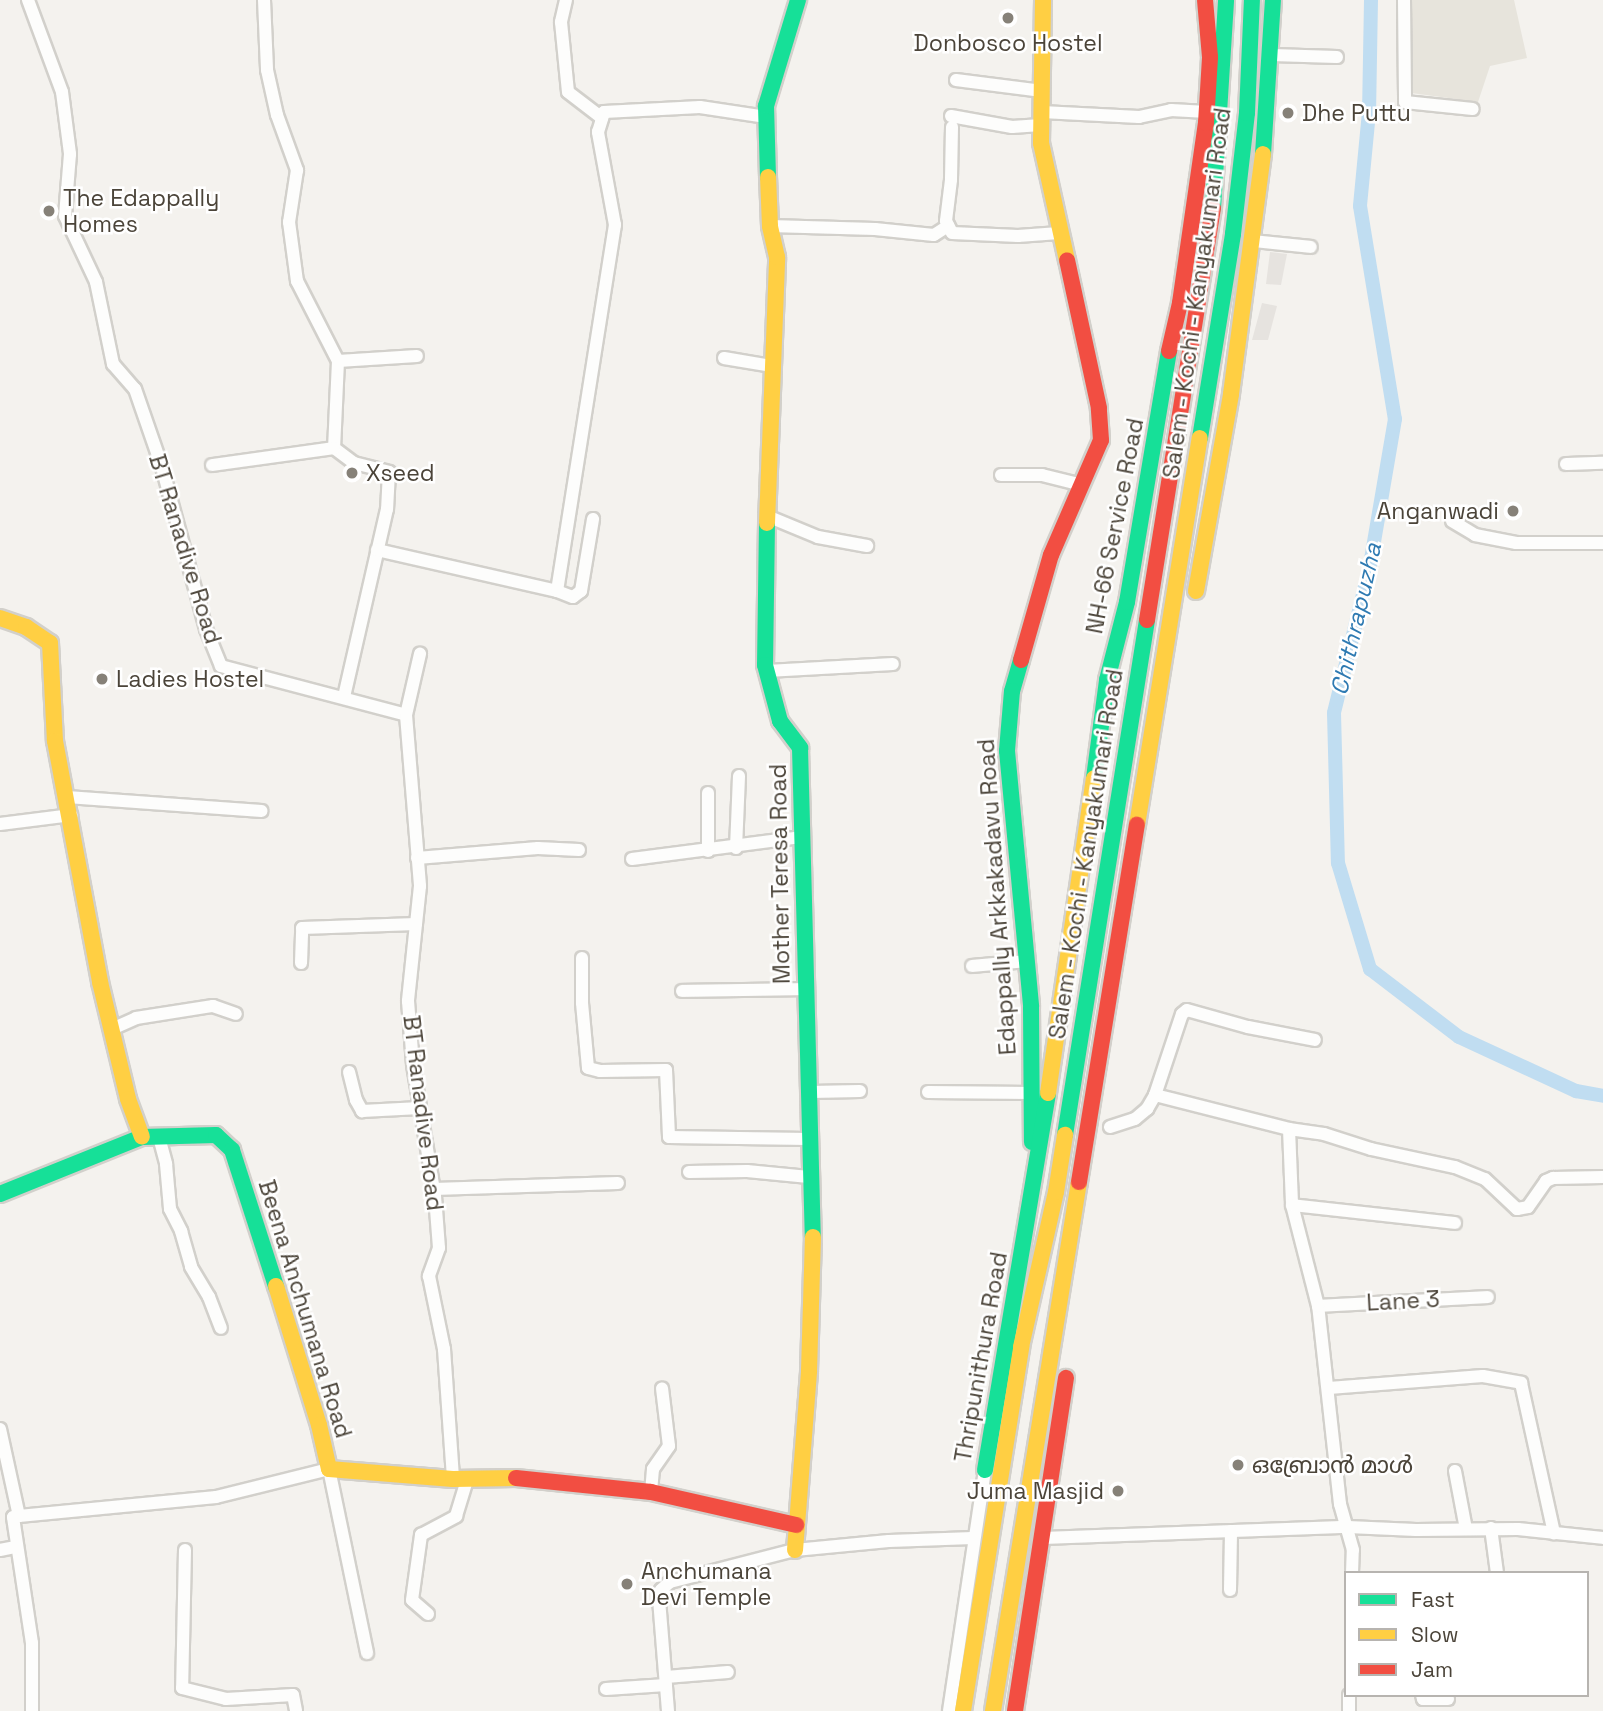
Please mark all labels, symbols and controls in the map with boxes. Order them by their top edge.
marker: Donbosco Hostel [1000,10,1016,26]
place label: Donbosco Hostel [913,29,1103,57]
place label: Dhe Puttu [1302,99,1411,127]
street label: Salem - Kochi - Kanyakumari Road [1157,105,1237,481]
marker: Dhe Puttu [1280,105,1296,121]
place label: The Edappally Homes [63,184,219,238]
marker: The Edappally Homes [41,203,57,219]
street label: NH-66 Service Road [1081,416,1149,636]
street label: BT Ranadive Road [143,451,227,647]
place label: Xseed [366,459,435,487]
marker: Xseed [344,465,360,481]
place label: Anganwadi [1377,497,1499,525]
marker: Anganwadi [1505,503,1521,519]
water label: Chithrapuzha [1324,540,1388,698]
place label: Ladies Hostel [116,665,264,693]
street label: Salem - Kochi - Kanyakumari Road [1043,666,1129,1042]
marker: Ladies Hostel [94,671,110,687]
street label: Edappally Arkkakadavu Road [972,738,1022,1056]
street label: Mother Teresa Road [764,763,796,985]
street label: BT Ranadive Road [397,1013,449,1213]
street label: Beena Anchumana Road [253,1176,357,1442]
street label: Thripunithura Road [949,1250,1013,1464]
street label: Lane 3 [1366,1285,1440,1317]
place label: ഒബ്രോൻ മാൾ [1252,1451,1413,1479]
marker: ഒബ്രോൻ മാൾ [1230,1457,1246,1473]
place label: Juma Masjid [967,1477,1104,1505]
marker: Juma Masjid [1110,1483,1126,1499]
place label: Anchumana Devi Temple [641,1557,772,1611]
legend [1344,1571,1589,1697]
marker: Anchumana Devi Temple [619,1576,635,1592]
text: Fast [1411,1586,1455,1613]
text: Slow [1411,1621,1459,1648]
text: Jam [1411,1656,1453,1683]

